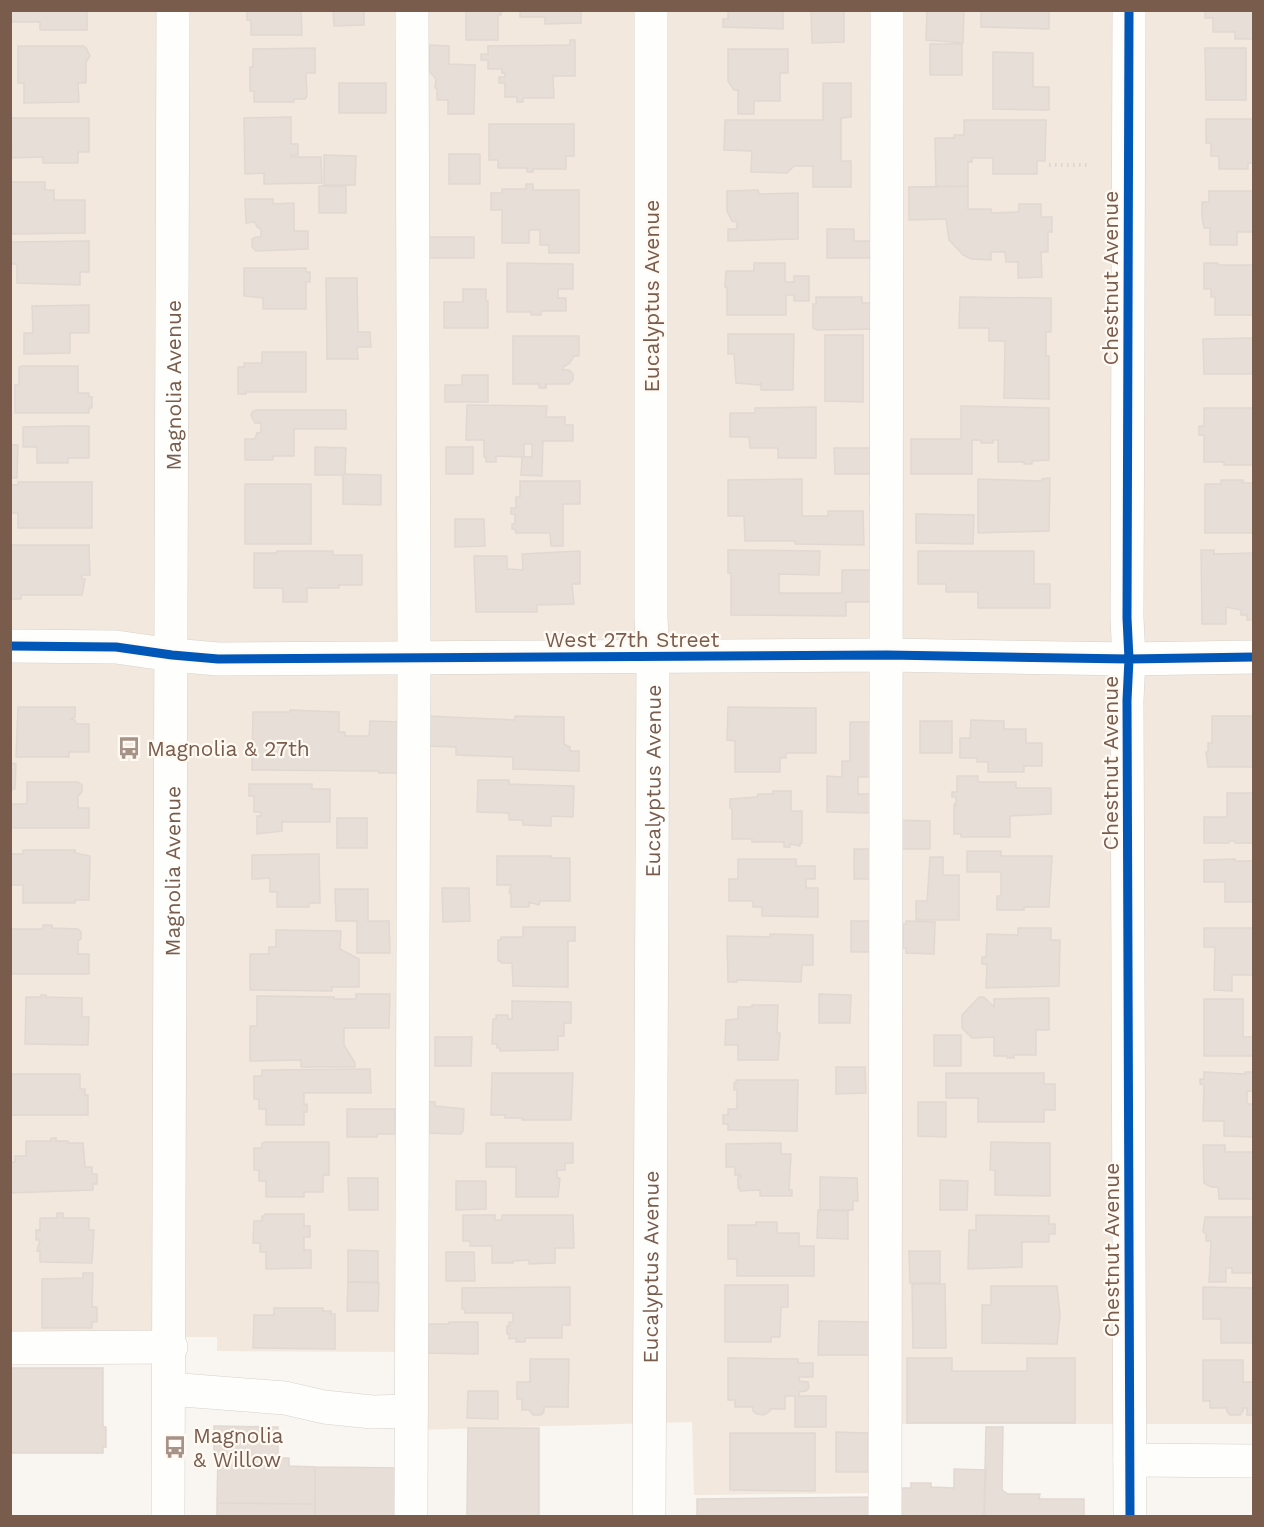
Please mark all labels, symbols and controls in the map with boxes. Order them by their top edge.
street label: Chestnut Avenue [1098,191,1123,365]
street label: Eucalyptus Avenue [639,200,664,392]
street label: Magnolia Avenue [160,300,185,470]
street label: West 27th Street [545,627,719,652]
street label: Chestnut Avenue [1098,676,1123,850]
street label: Eucalyptus Avenue [639,684,665,878]
bus stop icon: Magnolia & 27th [116,735,142,761]
place label: Magnolia & 27th [147,736,310,761]
street label: Magnolia Avenue [159,786,185,956]
street label: Chestnut Avenue [1099,1163,1124,1337]
street label: Eucalyptus Avenue [637,1170,663,1364]
place label: Magnolia & Willow [193,1423,283,1472]
bus stop icon: Magnolia & Willow [162,1434,188,1460]

